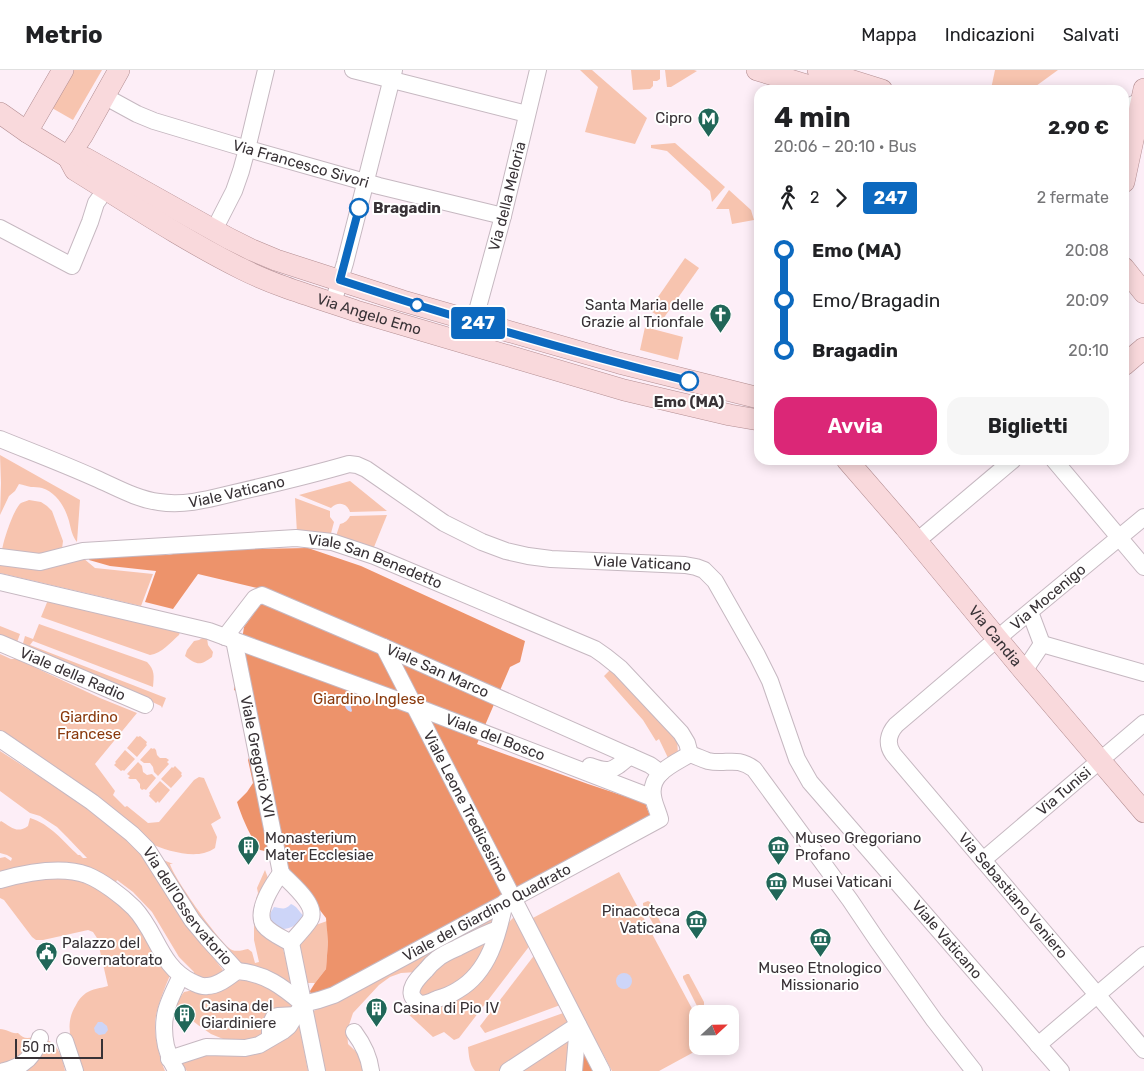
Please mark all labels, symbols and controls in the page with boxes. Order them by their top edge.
text: Metrio [25,21,103,49]
text: Mappa [861,24,917,46]
text: Indicazioni [945,24,1035,46]
text: Salvati [1063,24,1119,46]
text: 4 min [774,101,851,134]
metro station icon: Cipro [696,106,720,137]
place label: Cipro [655,109,692,127]
text: 2.90 € [1048,116,1109,139]
street label: Via Francesco Sivori [231,136,371,192]
text: 20:06 – 20:10 · Bus [774,137,917,156]
street label: Via della Meloria [485,140,530,253]
icon: walk [774,184,802,212]
icon: forward [827,184,855,212]
text: 247 [873,187,907,209]
text: 2 [810,188,819,207]
text: 2 fermate [1037,188,1109,207]
marker: Bragadin [349,198,369,218]
place label: Bragadin [373,199,441,217]
text: Emo (MA) [812,239,901,262]
text: 20:08 [1065,241,1109,260]
text: Emo/Bragadin [812,289,940,312]
street label: Via Angelo Emo [315,290,423,339]
text: 20:09 [1066,291,1109,310]
place label: Santa Maria delle Grazie al Trionfale [581,296,704,331]
unlabelled marker [410,298,424,312]
church icon: Santa Maria delle Grazie al Trionfale [708,302,732,333]
line badge: 247 [449,307,507,339]
text: 247 [461,312,495,334]
text: Bragadin [812,339,898,362]
text: 20:10 [1068,341,1109,360]
marker: Emo (MA) [679,371,699,391]
place label: Emo (MA) [654,393,725,411]
button: Avvia [774,397,937,455]
button: Biglietti [947,397,1109,455]
street label: Viale Vaticano [187,472,286,511]
street label: Viale San Benedetto [307,530,445,593]
street label: Viale Vaticano [593,552,693,575]
street label: Via Mocenigo [1007,560,1089,634]
street label: Via Candia [965,602,1025,670]
street label: Viale San Marco [383,640,492,701]
street label: Viale della Radio [17,643,128,705]
park label: Giardino Inglese [313,690,425,708]
street label: Viale Gregorio XVI [236,694,279,819]
park label: Giardino Francese [57,708,121,743]
street label: Viale del Bosco [443,710,548,765]
street label: Viale Leone Tredicesimo [420,728,512,885]
street label: Via Tunisi [1033,763,1095,819]
place label: Monasterium Mater Ecclesiae [265,829,374,864]
place label: Museo Gregoriano Profano [795,829,921,864]
street label: Via Sebastiano Veniero [955,829,1071,962]
building icon: Monasterium Mater Ecclesiae [237,835,261,866]
museum icon: Museo Gregoriano Profano [767,835,791,866]
street label: Via dell'Osservatorio [139,844,236,969]
street label: Viale del Giardino Quadrato [400,860,574,965]
museum icon: Musei Vaticani [764,870,788,901]
place label: Musei Vaticani [792,873,892,891]
street label: Viale Vaticano [908,897,986,983]
place label: Pinacoteca Vaticana [602,902,680,937]
museum icon: Pinacoteca Vaticana [684,908,708,939]
museum icon: Museo Etnologico Missionario [808,927,832,958]
place label: Palazzo del Governatorato [62,934,163,969]
public building icon: Palazzo del Governatorato [34,940,58,971]
place label: Museo Etnologico Missionario [758,959,882,994]
building icon: Casina di Pio IV [365,996,389,1027]
place label: Casina del Giardiniere [201,997,276,1032]
place label: Casina di Pio IV [393,999,499,1017]
building icon: Casina del Giardiniere [173,1003,197,1034]
north arrow [689,1005,739,1055]
map controls [689,1005,739,1055]
scale bar [15,1036,102,1059]
text: 50 m [22,1039,55,1056]

